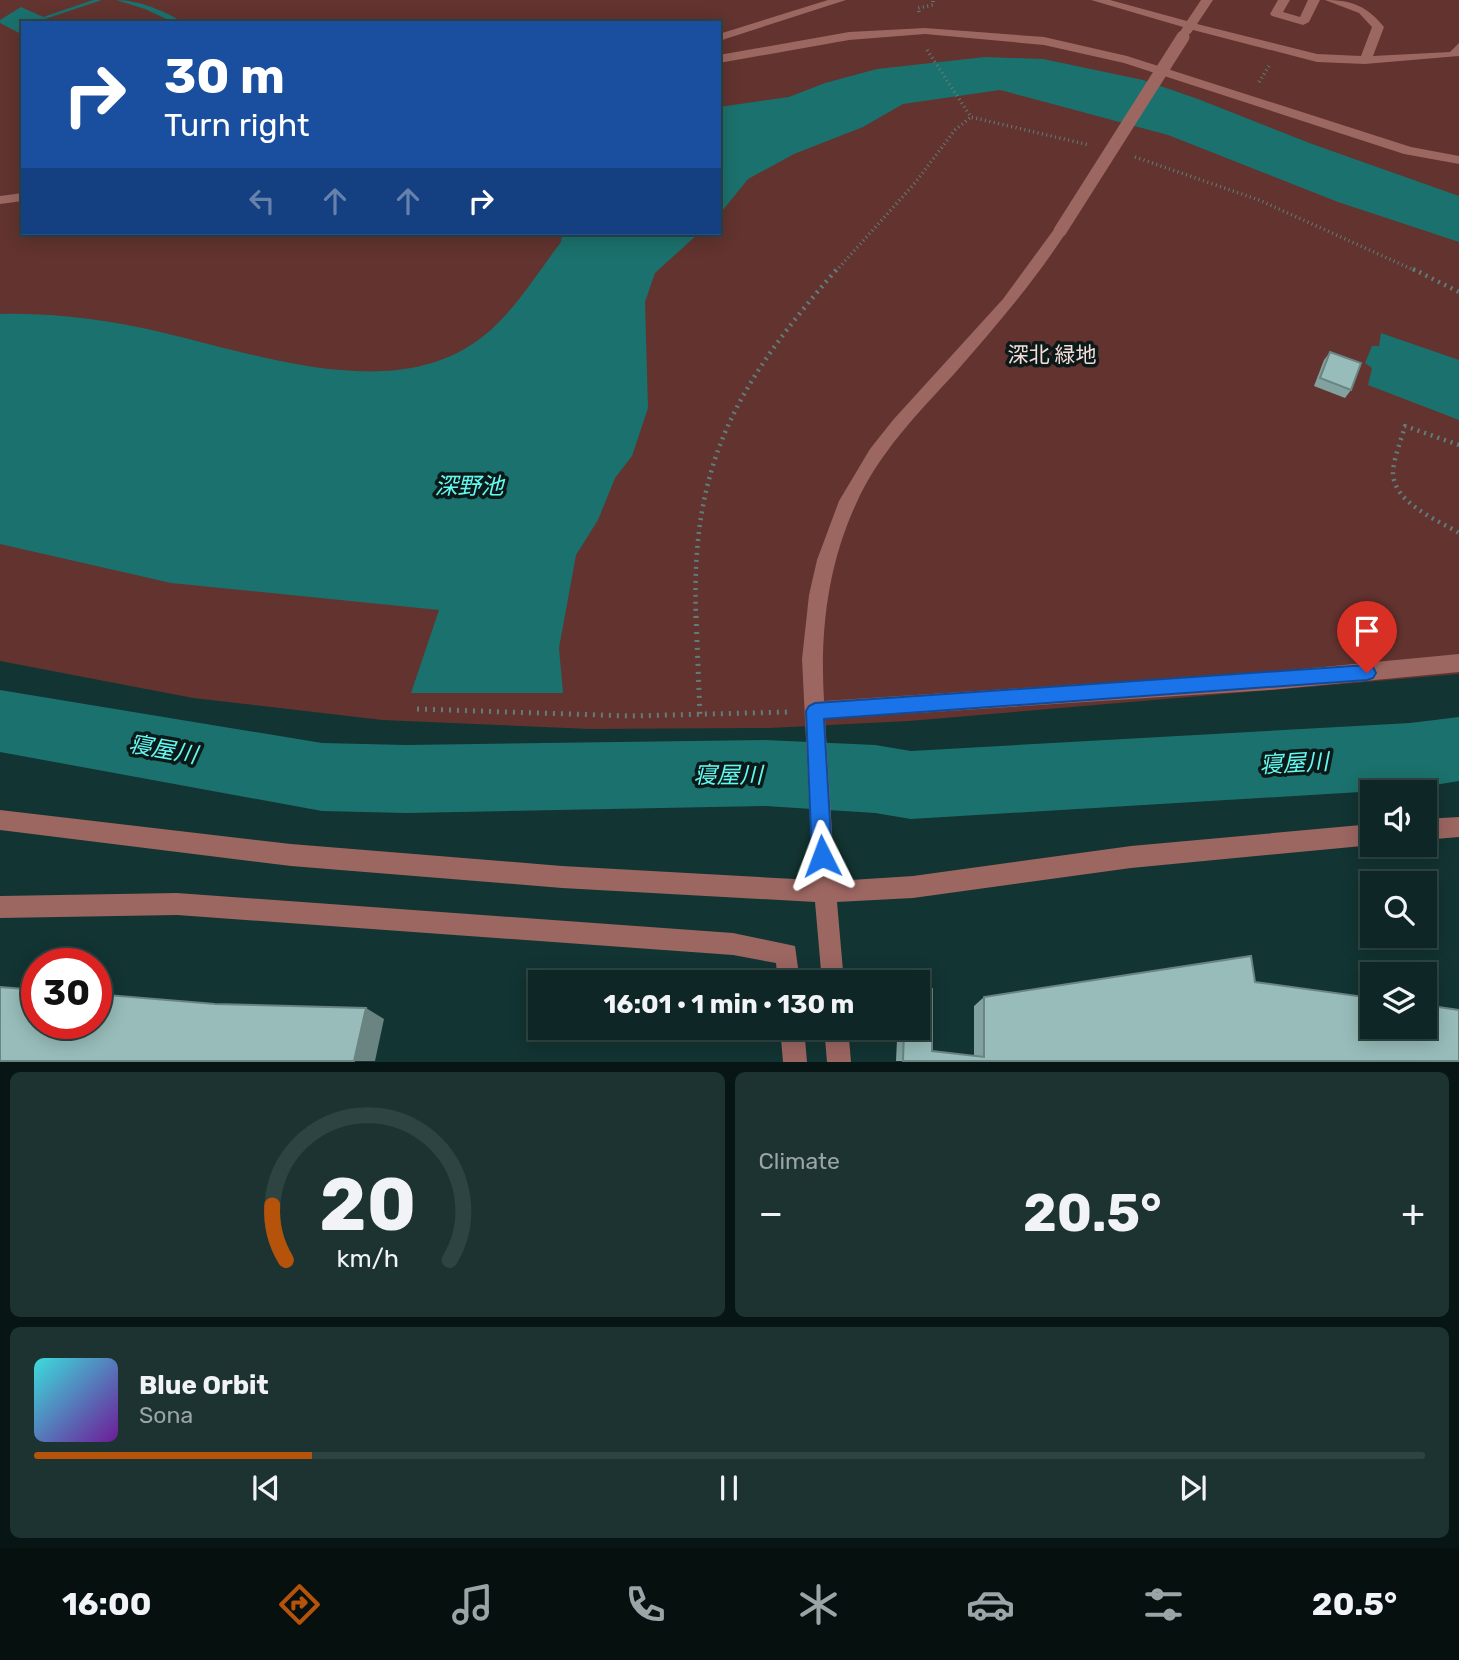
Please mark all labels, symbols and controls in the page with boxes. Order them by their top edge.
text: 30 m [164,47,285,105]
icon: right [49,49,140,140]
text: Turn right [164,106,309,144]
icon: left [243,182,281,220]
icon: ahead [316,182,354,220]
icon: ahead [389,182,427,220]
icon: right [462,182,500,220]
park label: 深北 緑地 [1007,342,1097,367]
water label: 深野池 [435,472,506,500]
pin [1337,601,1397,673]
icon: arrive [1348,612,1386,650]
water label: 寝屋川 [127,729,202,769]
water label: 寝屋川 [1259,747,1332,779]
water label: 寝屋川 [694,761,766,789]
map controls [1360,780,1437,1039]
button: sound [1360,780,1437,857]
position arrow [785,819,859,893]
button: search [1360,871,1437,948]
speed limit sign: 30 [21,948,112,1039]
button: layers [1360,962,1437,1039]
text: 16:01 · 1 min · 130 m [604,989,854,1020]
text: Climate [759,1147,840,1175]
text: 20 [319,1163,416,1249]
text: 20.5° [1023,1182,1162,1244]
text: − [759,1190,783,1236]
text: + [1401,1190,1425,1236]
text: km/h [336,1244,398,1273]
text: Blue Orbit [139,1370,269,1401]
text: Sona [139,1401,193,1429]
icon: previous [247,1469,285,1507]
icon: pause [710,1469,748,1507]
icon: next [1174,1469,1212,1507]
icon: directions [275,1580,324,1629]
icon: music [448,1580,497,1629]
icon: phone [621,1580,670,1629]
icon: climate [794,1580,843,1629]
icon: car [966,1580,1015,1629]
icon: filters [1139,1580,1188,1629]
text: 16:00 [62,1585,151,1623]
text: 20.5° [1312,1585,1397,1623]

